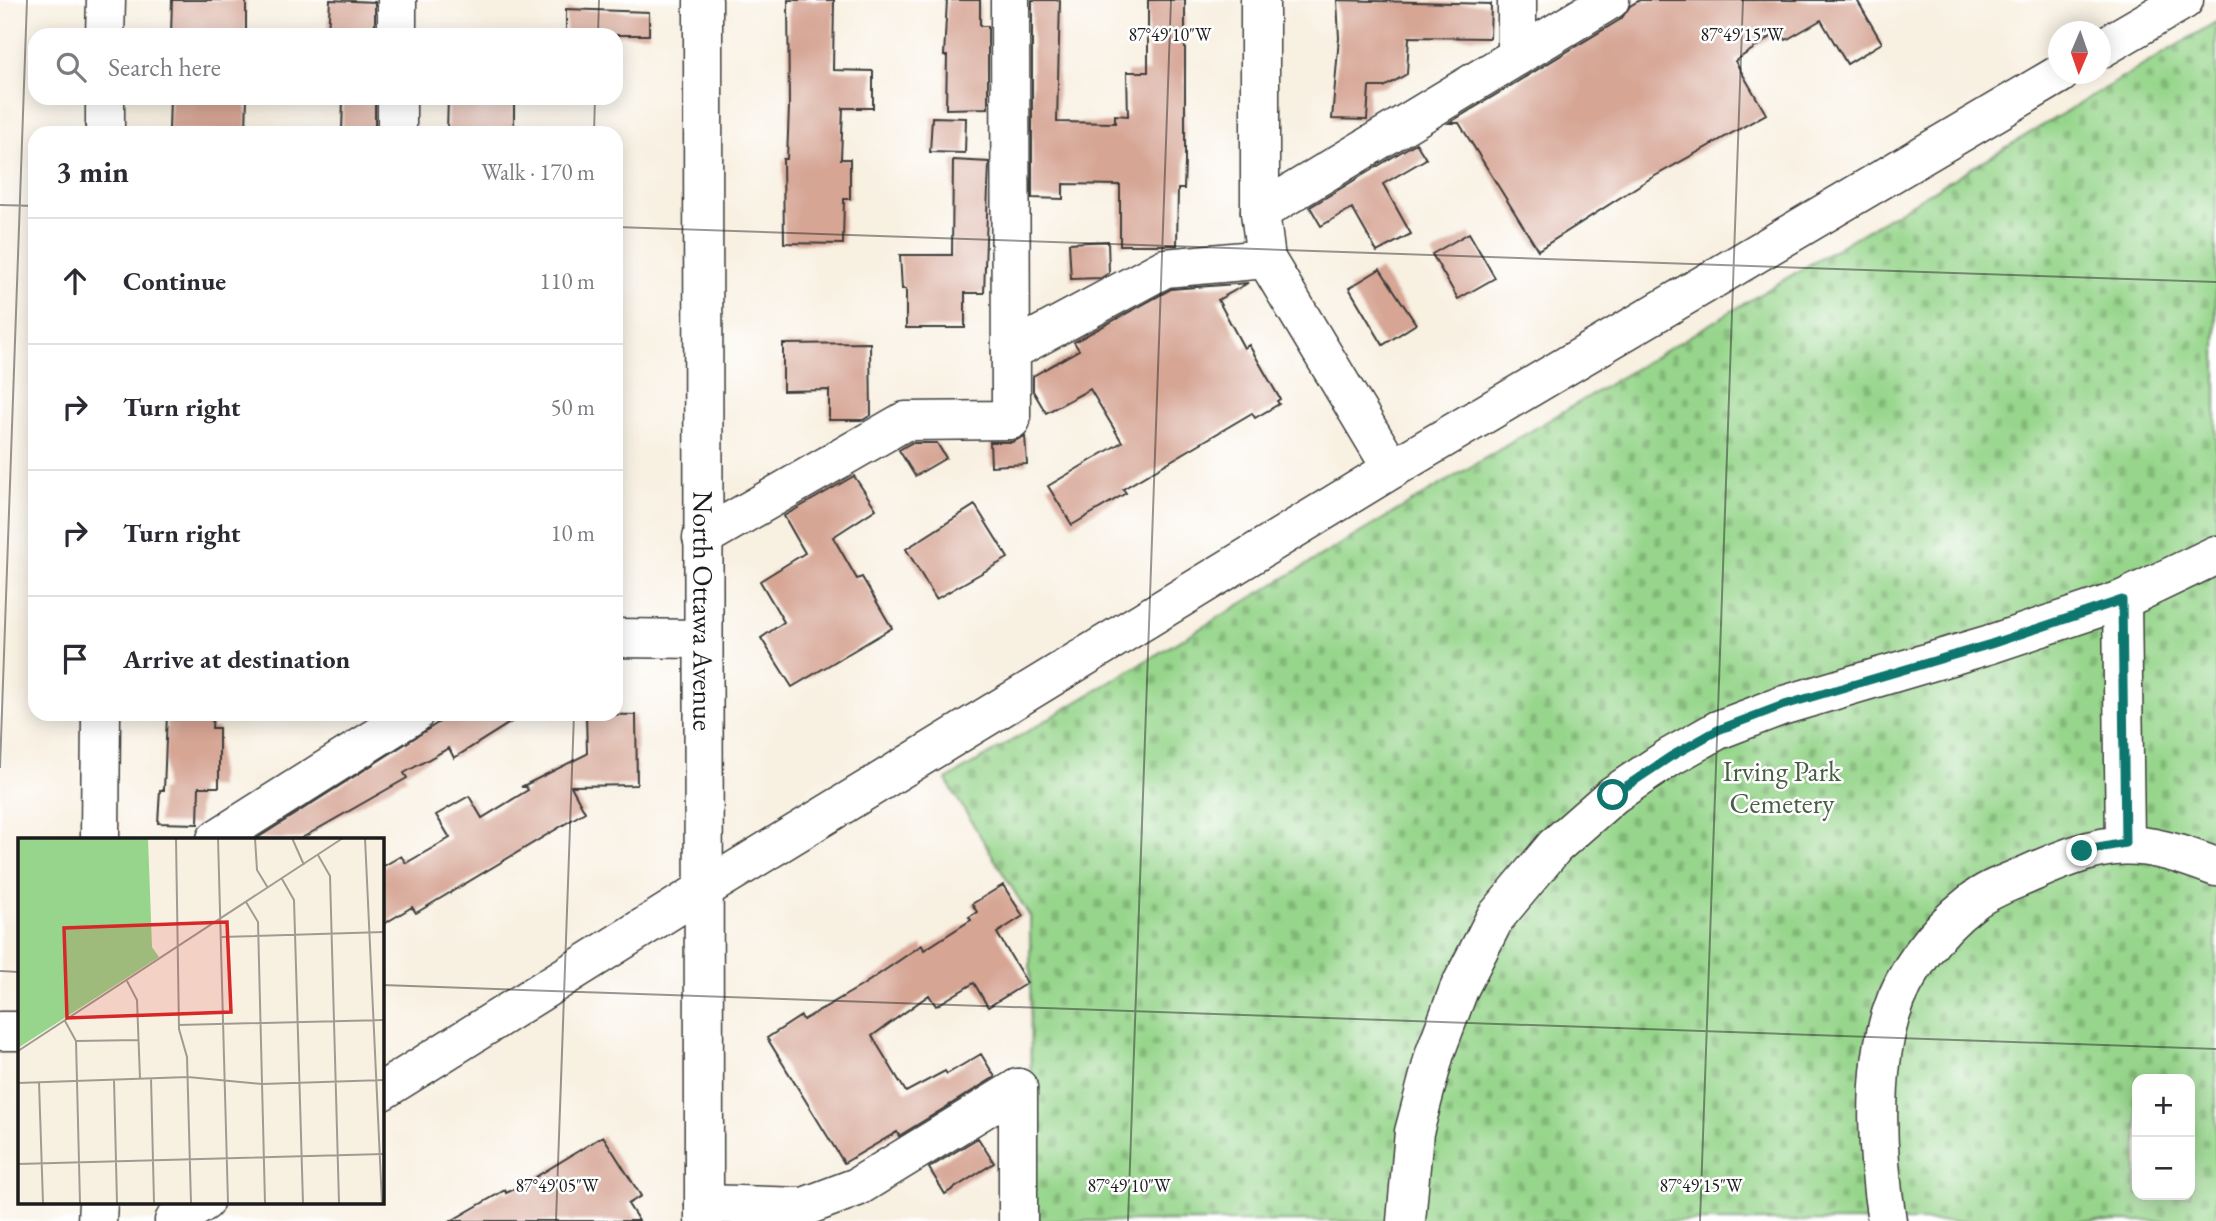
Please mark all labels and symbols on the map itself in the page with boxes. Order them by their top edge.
north arrow [2048,21,2111,84]
text: 87°49'10"W [1128,23,1212,46]
text: 87°49'15"W [1700,23,1784,46]
street label: North Ottawa Avenue [685,491,722,731]
park label: Irving Park Cemetery [1723,753,1842,821]
route start [1597,779,1628,810]
route end [2066,835,2097,866]
inset map [18,838,383,1204]
text: 87°49'05"W [515,1174,599,1197]
text: 87°49'10"W [1087,1174,1171,1197]
text: 87°49'15"W [1659,1174,1743,1197]

